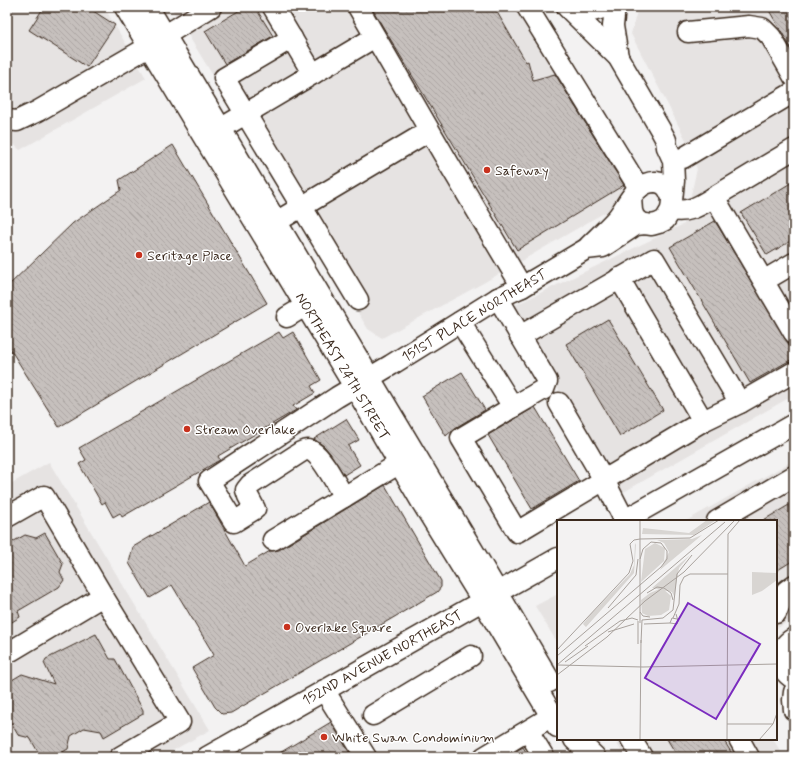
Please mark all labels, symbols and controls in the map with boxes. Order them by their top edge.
place label: Safeway [495,162,549,180]
marker: Safeway [482,165,492,175]
place label: Seritage Place [147,247,233,265]
marker: Seritage Place [134,250,144,260]
street label: 151ST PLACE NORTHEAST [399,265,551,366]
street label: NORTHEAST 24TH STREET [291,290,393,443]
place label: Stream Overlake [195,421,296,439]
marker: Stream Overlake [182,424,192,434]
inset map [557,520,777,740]
street label: 152ND AVENUE NORTHEAST [299,606,466,710]
place label: Overlake Square [295,619,392,637]
marker: Overlake Square [282,622,292,632]
place label: White Swan Condominium [332,729,495,747]
marker: White Swan Condominium [319,732,329,742]

